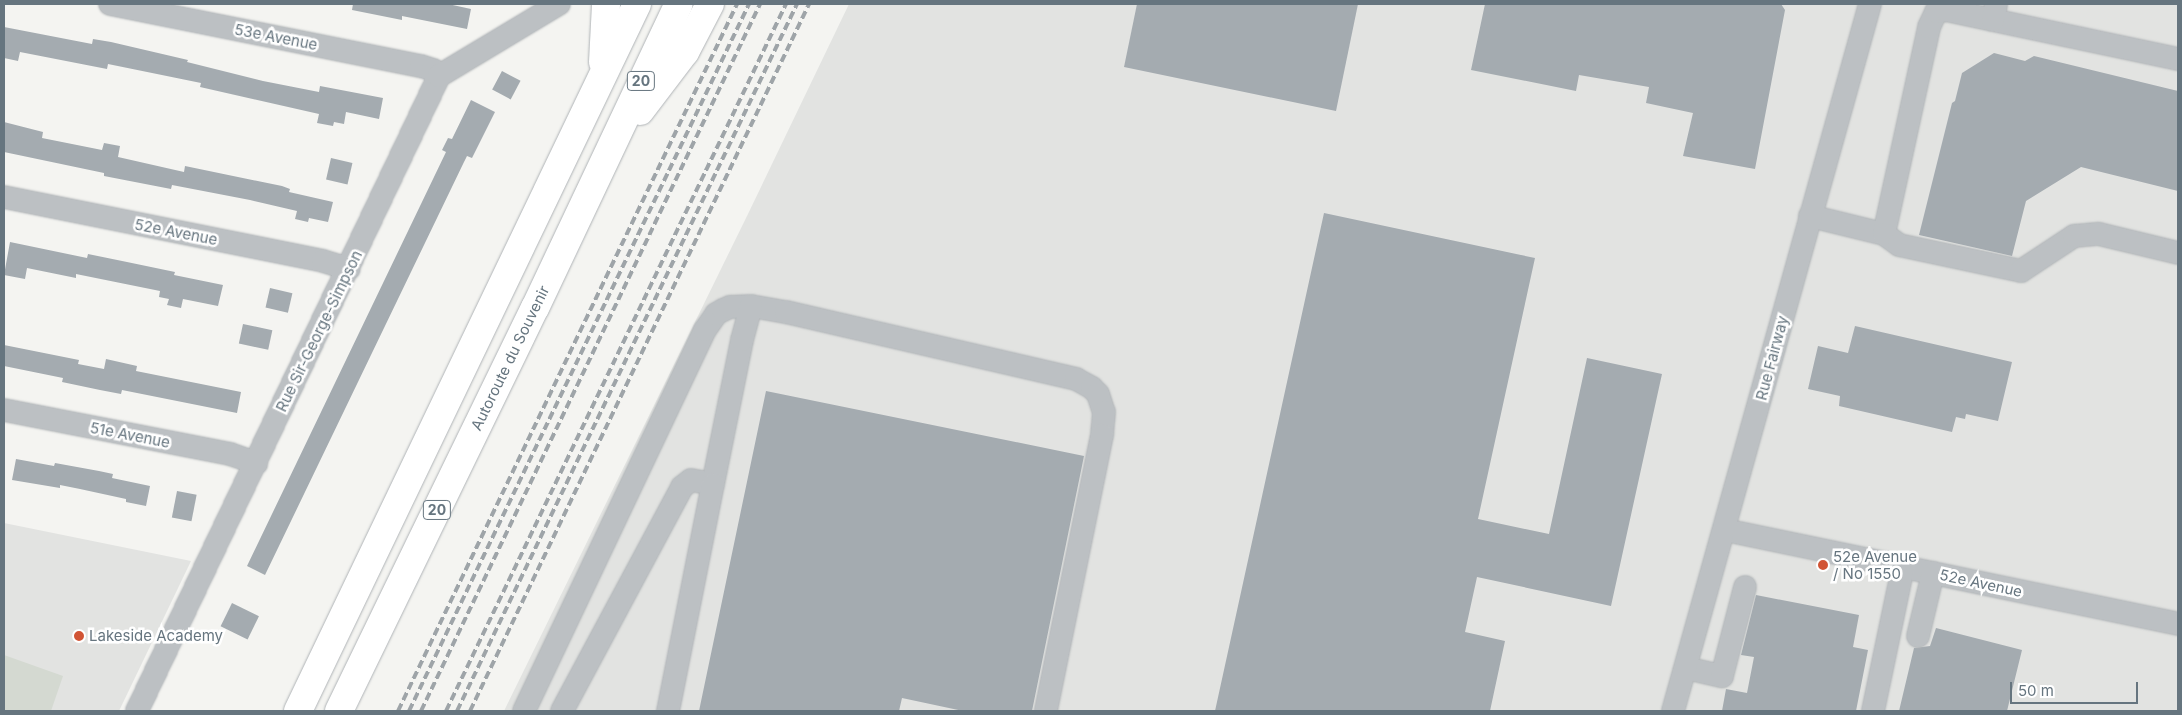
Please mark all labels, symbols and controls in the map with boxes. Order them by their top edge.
street label: 53e Avenue [233,20,319,54]
road number: 20 [626,70,656,92]
street label: 52e Avenue [133,215,219,249]
street label: Rue Sir-George-Simpson [272,247,366,415]
street label: Autoroute du Souvenir [467,283,553,433]
street label: Rue Fairway [1752,314,1792,402]
street label: 51e Avenue [89,418,171,452]
road number: 20 [422,498,452,522]
place label: 52e Avenue / No 1550 [1833,547,1917,582]
marker: 52e Avenue / No 1550 [1817,559,1829,571]
street label: 52e Avenue [1938,565,2024,601]
place label: Lakeside Academy [89,627,223,645]
marker: Lakeside Academy [73,630,85,642]
scale bar [2012,672,2140,704]
text: 50 m [2018,681,2054,700]

